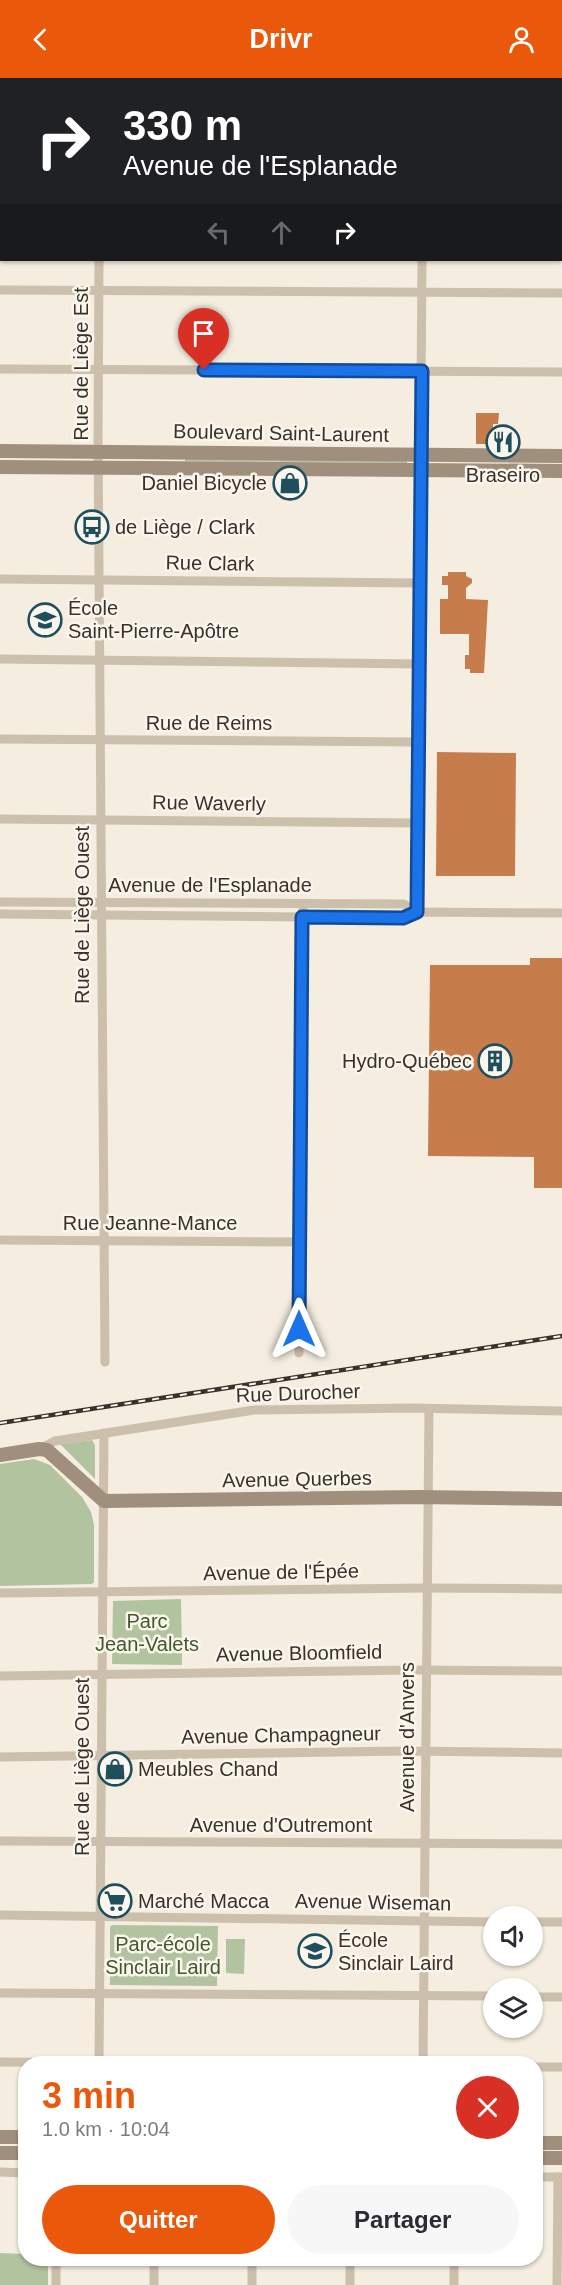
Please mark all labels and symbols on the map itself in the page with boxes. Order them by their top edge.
street label: Rue de Liège Est [70,287,92,441]
pin [178,308,229,370]
street label: Boulevard Saint-Laurent [173,420,389,446]
restaurant icon: Braseiro [485,424,521,460]
place label: Braseiro [466,464,540,486]
shop icon: Daniel Bicycle [272,465,308,501]
place label: Daniel Bicycle [141,472,267,494]
bus stop icon: de Liège / Clark [74,509,110,545]
place label: de Liège / Clark [115,516,256,538]
street label: Rue Clark [165,551,256,575]
place label: École Saint-Pierre-Apôtre [68,597,239,642]
school or university icon: École Saint-Pierre-Apôtre [27,602,63,638]
street label: Rue de Reims [146,712,272,734]
street label: Rue Waverly [152,791,266,815]
street label: Rue de Liège Ouest [71,826,93,1004]
street label: Avenue de l'Esplanade [108,874,312,896]
building icon: Hydro-Québec [477,1043,513,1079]
place label: Hydro-Québec [342,1050,472,1072]
street label: Rue Jeanne-Mance [63,1212,237,1234]
position arrow [267,1297,331,1361]
street label: Rue Durocher [235,1380,361,1406]
street label: Avenue Querbes [222,1467,372,1491]
street label: Avenue de l'Épée [203,1560,359,1584]
park label: Parc Jean-Valets [95,1610,199,1655]
street label: Avenue Bloomfield [216,1641,382,1665]
street label: Avenue d'Anvers [396,1662,418,1812]
street label: Rue de Liège Ouest [71,1678,93,1856]
street label: Avenue Champagneur [181,1722,381,1748]
shop icon: Meubles Chand [97,1751,133,1787]
place label: Meubles Chand [138,1758,278,1780]
street label: Avenue d'Outremont [190,1814,373,1836]
supermarket icon: Marché Macca [97,1883,133,1919]
place label: Marché Macca [138,1890,270,1912]
street label: Avenue Wiseman [295,1890,451,1914]
place label: École Sinclair Laird [338,1929,454,1974]
park label: Parc-école Sinclair Laird [105,1933,221,1978]
school or university icon: École Sinclair Laird [297,1933,333,1969]

